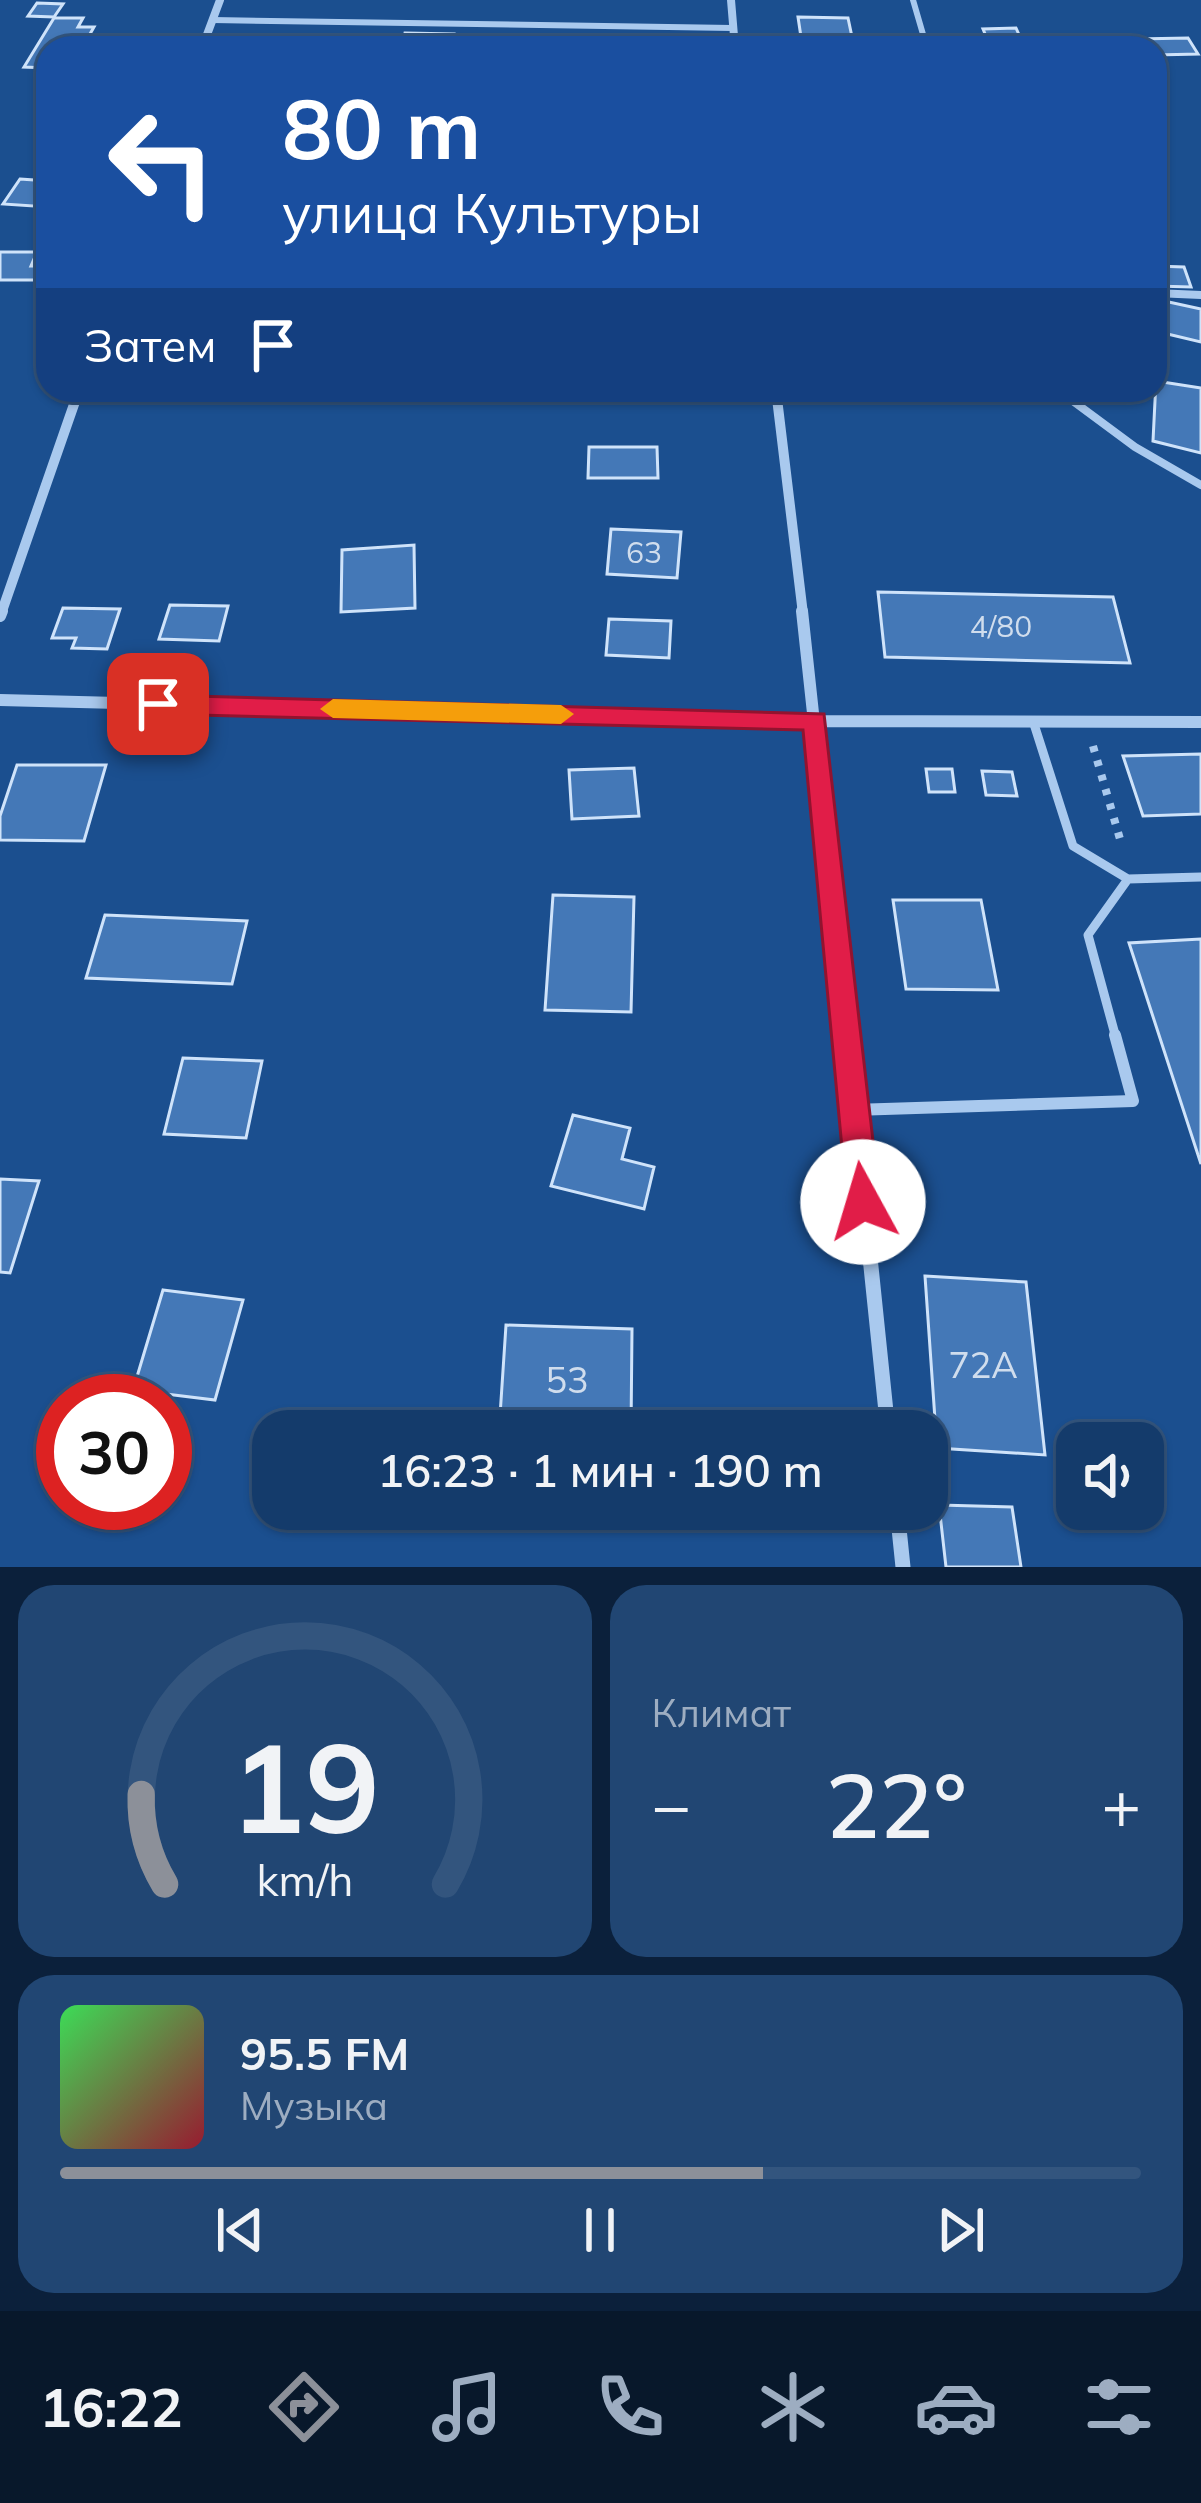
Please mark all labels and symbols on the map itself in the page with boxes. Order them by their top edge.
house number: 63 [626,533,662,571]
house number: 4/80 [970,607,1032,645]
pin [107,653,209,755]
position arrow [800,1139,926,1265]
house number: 72А [948,1342,1018,1387]
house number: 53 [545,1357,589,1402]
speed limit sign: 30 [36,1374,192,1530]

